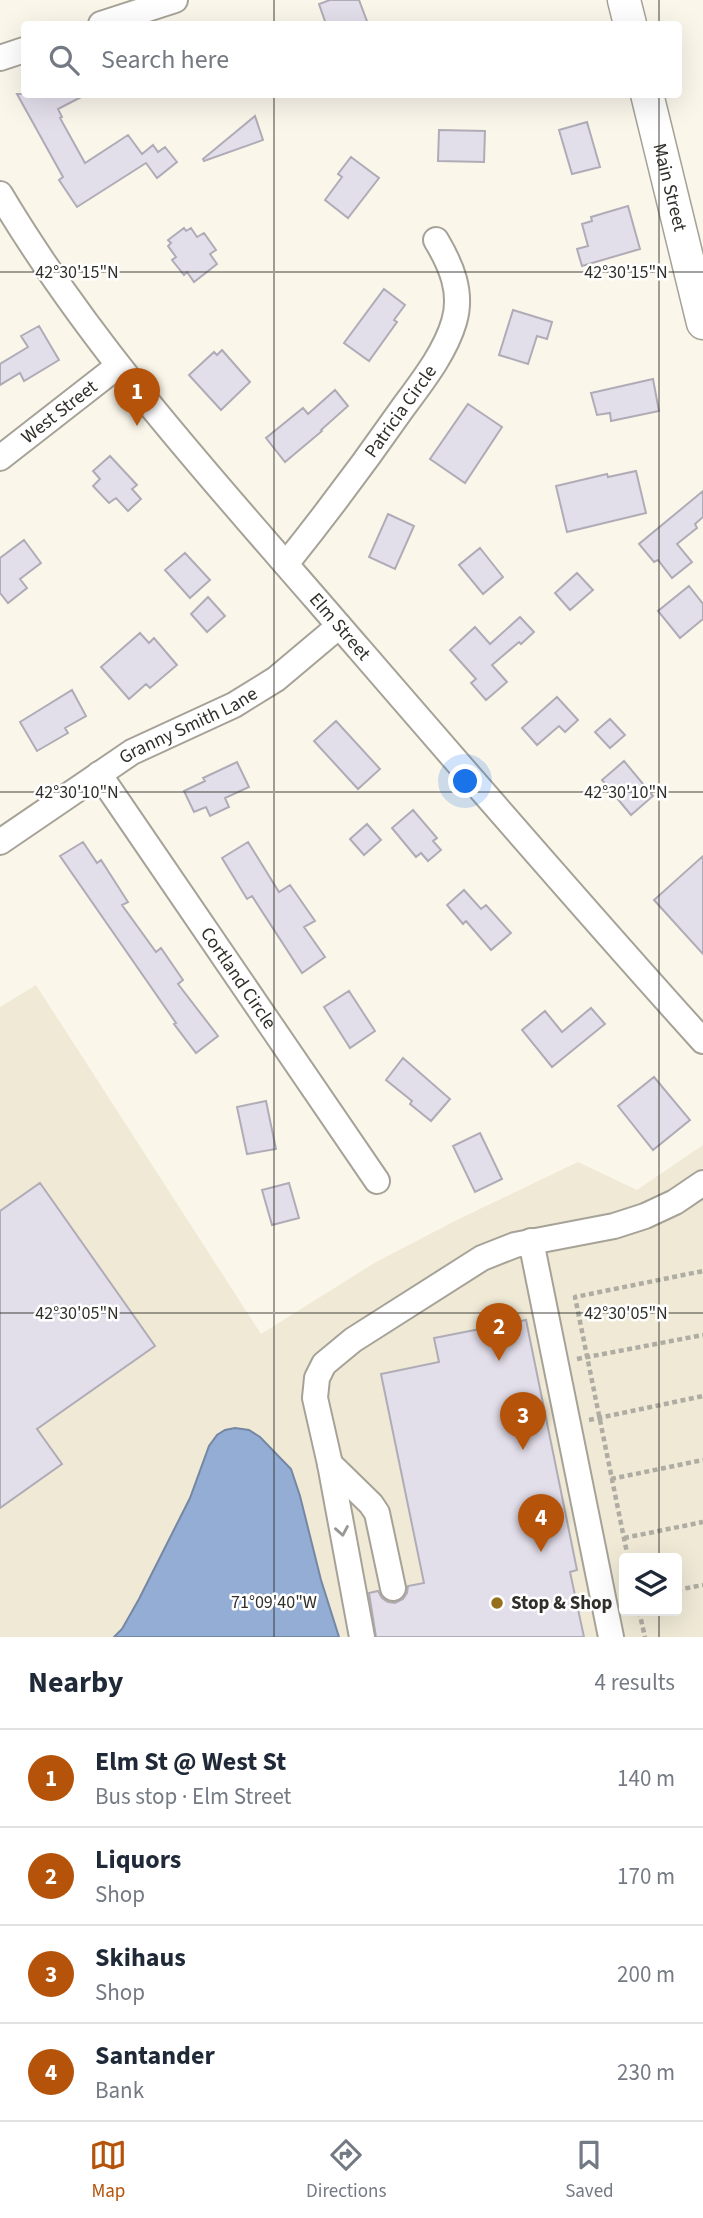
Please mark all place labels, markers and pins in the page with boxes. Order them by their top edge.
pin: 1 [114,368,160,426]
pin: 2 [476,1303,522,1361]
pin: 3 [500,1392,546,1450]
pin: 4 [518,1494,564,1552]
place label: Stop & Shop [511,1590,613,1617]
marker: Stop & Shop [489,1595,505,1611]

